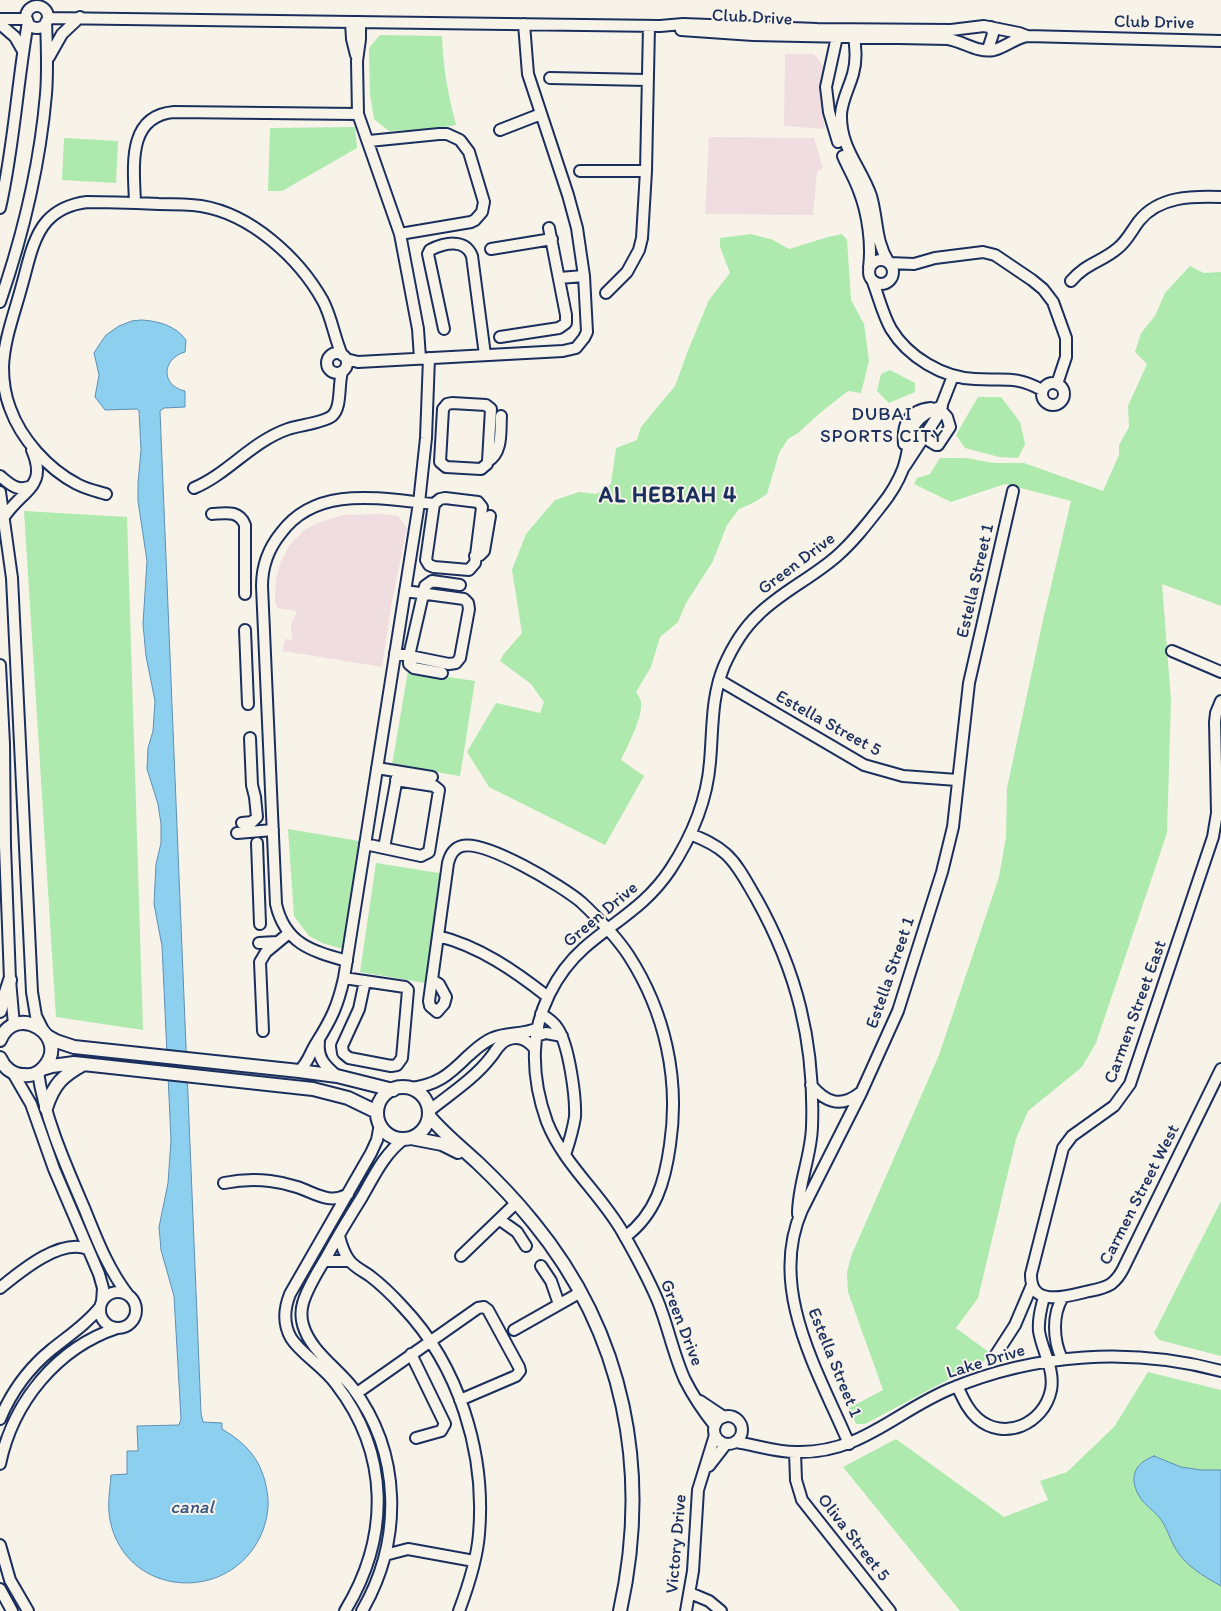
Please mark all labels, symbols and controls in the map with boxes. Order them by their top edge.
street label: Club Drive [711,5,793,31]
street label: Club Drive [1114,11,1194,35]
district label: DUBAI SPORTS CITY [818,404,946,448]
district label: AL HEBIAH 4 [599,483,737,509]
street label: Estella Street 1 [952,522,1000,640]
street label: Green Drive [754,528,840,600]
street label: Estella Street 5 [771,686,885,762]
street label: Green Drive [559,878,643,952]
street label: Estella Street 1 [862,914,920,1032]
street label: Carmen Street East [1100,937,1172,1087]
street label: Carmen Street West [1095,1121,1185,1269]
street label: Green Drive [655,1277,707,1369]
street label: Estella Street 1 [802,1305,866,1421]
street label: Lake Drive [944,1340,1028,1384]
street label: Oliva Street 5 [812,1490,894,1586]
street label: Victory Drive [662,1493,692,1595]
water label: canal [170,1497,214,1519]

